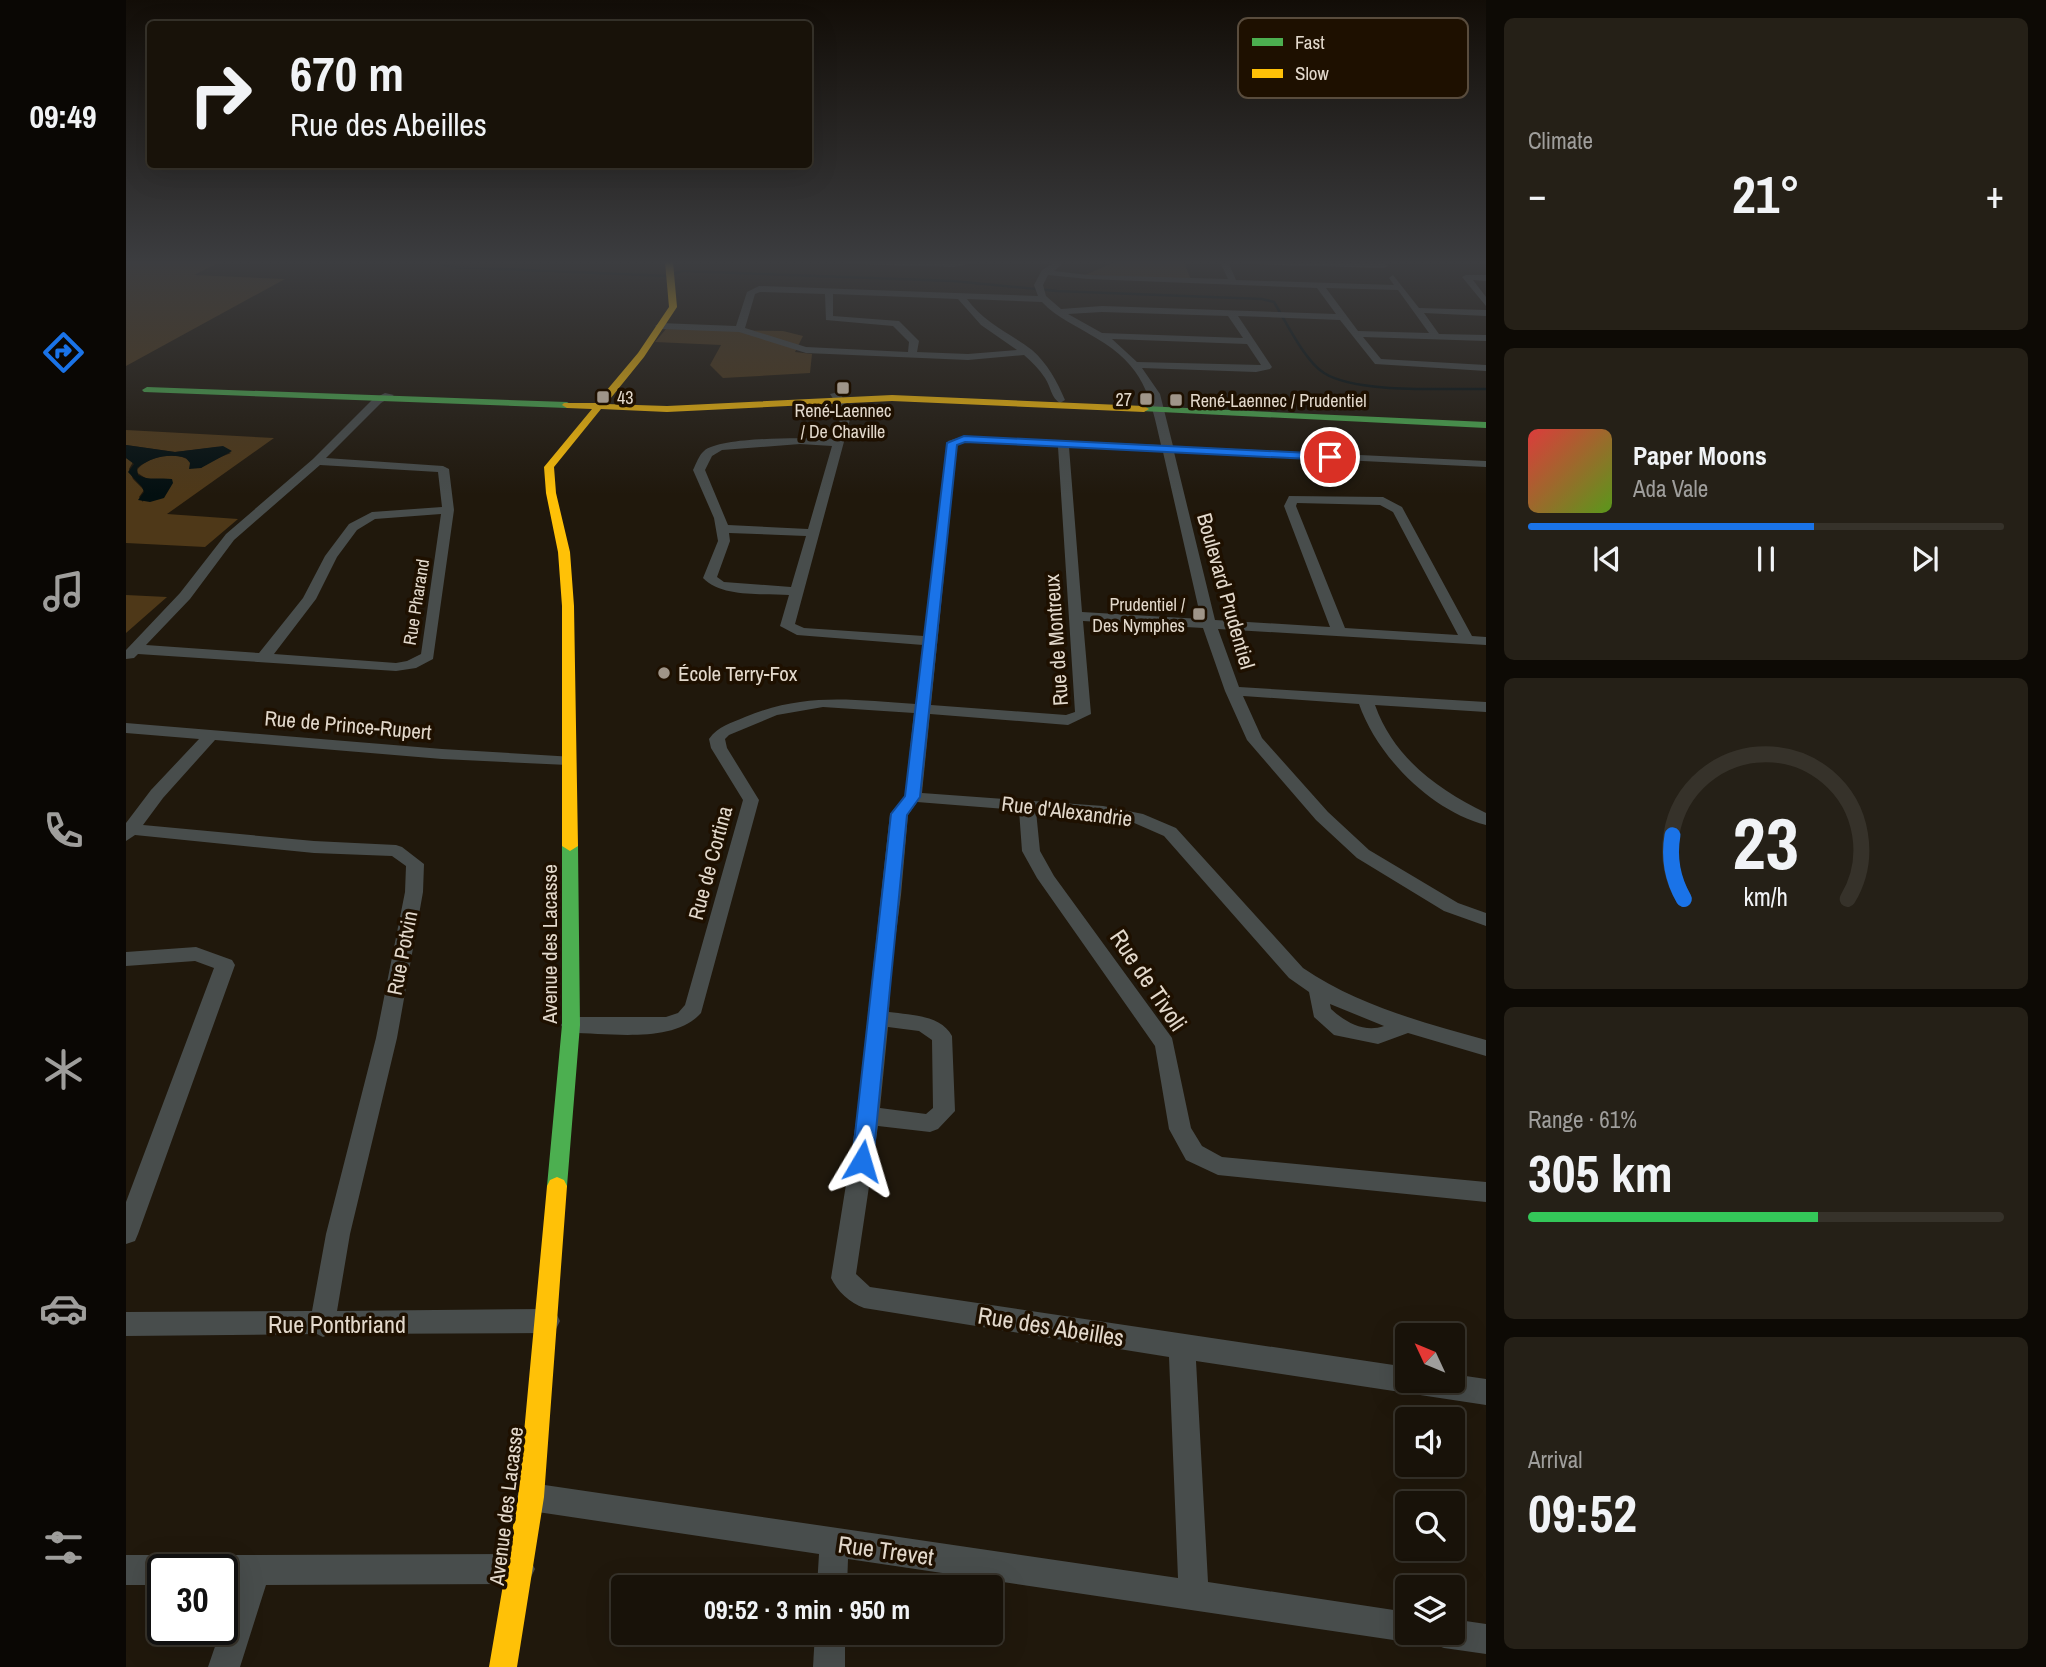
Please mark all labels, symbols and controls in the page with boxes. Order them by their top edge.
legend [1238,18,1468,98]
text: Fast [1295,29,1325,55]
text: 670 m [290,40,404,106]
icon: right [175,49,266,140]
text: Slow [1295,60,1330,86]
text: 09:49 [29,95,97,138]
text: Rue des Abeilles [290,103,487,146]
text: Climate [1528,125,1593,156]
text: 21° [1732,159,1800,229]
text: − [1528,169,1546,220]
text: + [1986,169,2004,220]
icon: directions [39,328,88,377]
marker: René-Laennec / De Chaville [835,380,851,396]
place label: 43 [617,385,633,410]
place label: 27 [1116,387,1132,412]
place label: René-Laennec / Prudentiel [1190,388,1366,413]
marker: 43 [595,389,611,405]
marker: 27 [1138,391,1154,407]
marker: René-Laennec / Prudentiel [1168,392,1184,408]
place label: René-Laennec / De Chaville [795,398,891,444]
pin [1300,427,1360,487]
icon: arrive [1311,438,1349,476]
text: Paper Moons [1633,438,1767,473]
text: Ada Vale [1633,473,1708,504]
street label: Boulevard Prudentiel [1190,510,1262,672]
icon: previous [1588,540,1626,578]
icon: pause [1747,540,1785,578]
icon: next [1906,540,1944,578]
street label: Rue Pharand [397,557,435,647]
icon: music [39,567,88,616]
street label: Rue de Montreux [1037,573,1075,707]
place label: Prudentiel / Des Nymphes [1092,592,1186,638]
marker: Prudentiel / Des Nymphes [1191,606,1207,622]
place label: École Terry-Fox [678,659,798,688]
marker: École Terry-Fox [656,665,672,681]
street label: Rue de Prince-Rupert [263,703,433,747]
street label: Rue d'Alexandrie [1000,789,1134,833]
text: 23 [1733,795,1799,893]
street label: Rue de Cortina [681,802,739,923]
icon: phone [39,806,88,855]
street label: Avenue des Lacasse [535,864,564,1025]
text: km/h [1744,880,1788,914]
street label: Rue Potvin [380,908,424,998]
street label: Rue de Tivoli [1103,923,1195,1037]
icon: climate [39,1045,88,1094]
text: Range · 61% [1528,1104,1637,1135]
position arrow [825,1124,899,1198]
text: 305 km [1528,1138,1673,1208]
icon: car [39,1284,88,1333]
street label: Rue des Abeilles [976,1299,1126,1353]
street label: Rue Pontbriand [268,1308,406,1340]
north arrow [1395,1323,1465,1393]
map controls [1395,1323,1465,1645]
button: sound [1395,1407,1465,1477]
street label: Avenue des Lacasse [482,1425,530,1588]
text: Arrival [1528,1444,1583,1475]
text: 09:52 [1528,1478,1637,1548]
button: search [1395,1491,1465,1561]
icon: filters [39,1523,88,1572]
street label: Rue Trevet [836,1527,936,1573]
speed limit sign: 30 [147,1554,238,1645]
button: layers [1395,1575,1465,1645]
text: 09:52 · 3 min · 950 m [704,1592,910,1627]

